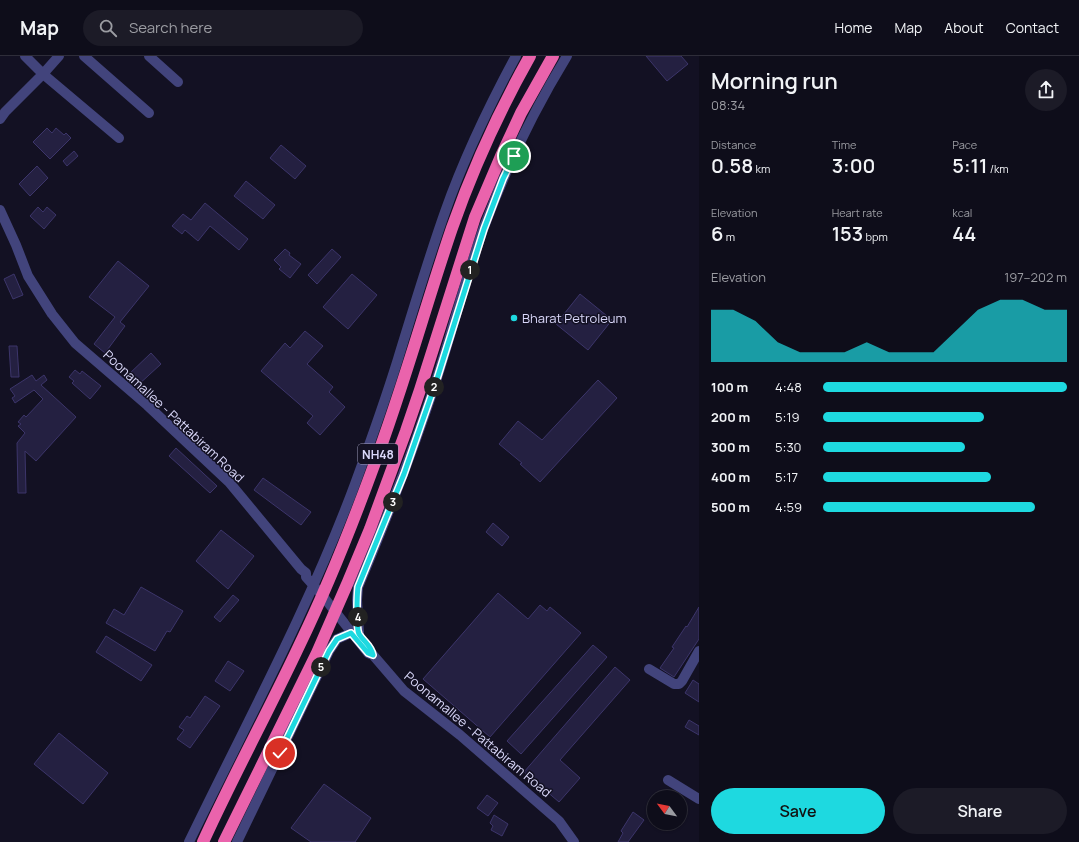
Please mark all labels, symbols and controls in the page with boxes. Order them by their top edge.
search box [83,10,363,46]
text: Map [20,15,59,41]
icon: search [97,17,119,39]
text: Search here [129,17,212,38]
text: Home [835,18,872,37]
text: Map [894,18,922,37]
text: About [944,18,984,37]
text: Contact [1006,18,1059,37]
text: Morning run [711,66,838,96]
button: share [1025,69,1067,111]
text: 08:34 [711,96,745,114]
text: Distance [711,137,756,152]
text: Time [832,137,857,152]
text: Pace [952,137,977,152]
pin [497,139,531,173]
icon: arrive [503,145,525,167]
text: 0.58 [711,152,753,179]
text: 3:00 [832,152,875,179]
text: 5:11 [952,152,987,179]
text: km [753,161,770,176]
text: /km [987,161,1009,176]
text: Elevation [711,205,757,220]
text: Heart rate [832,205,883,220]
text: kcal [952,205,972,220]
text: 6 [711,220,723,247]
text: 153 [832,220,863,247]
text: 44 [952,220,976,247]
text: m [723,229,735,244]
text: bpm [863,229,888,244]
pin: 1 [460,260,480,280]
text: 1 [468,262,472,277]
text: Elevation [711,268,766,286]
text: 197–202 m [1004,268,1067,286]
place label: Bharat Petroleum [522,309,627,327]
marker: Bharat Petroleum [509,313,519,323]
street label: Poonamallee - Pattabiram Road [100,346,248,486]
pin: 2 [424,377,444,397]
text: 100 m [711,378,748,396]
text: 4:48 [775,378,802,396]
text: 2 [431,379,437,394]
text: 200 m [711,408,750,426]
text: 5:19 [775,408,800,426]
text: 300 m [711,438,750,456]
text: 5:30 [775,438,802,456]
road number: NH48 [358,444,398,464]
text: 400 m [711,468,750,486]
text: 5:17 [775,468,798,486]
pin: 3 [383,492,403,512]
text: 3 [390,494,396,509]
text: 500 m [711,498,750,516]
text: 4:59 [775,498,802,516]
pin: 4 [348,607,368,627]
text: 4 [355,609,361,624]
pin: 5 [311,657,331,677]
text: 5 [318,659,324,674]
street label: Poonamallee - Pattabiram Road [401,667,555,801]
pin [263,736,297,770]
icon: check [269,742,291,764]
button: Save [711,788,885,834]
button: Share [893,788,1067,834]
north arrow [647,790,687,830]
map controls [647,790,687,830]

